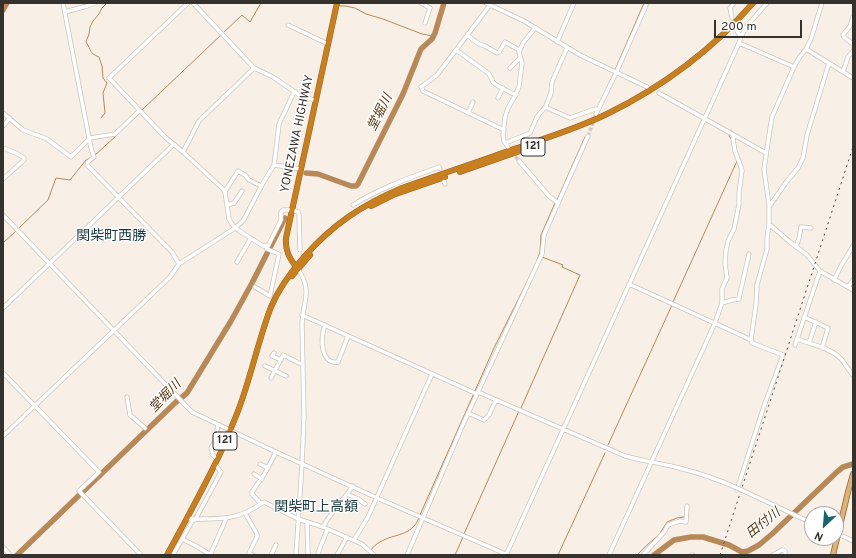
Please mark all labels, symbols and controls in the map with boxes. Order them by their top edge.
scale bar [716,12,804,38]
text: 200 m [721,19,757,35]
street label: YONEZAWA HIGHWAY [278,74,318,194]
water label: 堂堀川 [365,92,397,134]
road number: 121 [521,138,545,156]
district label: 関柴町西勝 [76,229,146,245]
water label: 堂堀川 [147,378,185,416]
road number: 121 [213,432,237,450]
district label: 関柴町上高額 [274,500,358,516]
water label: 田付川 [744,506,784,542]
north arrow [804,506,844,546]
text: N [813,528,826,544]

